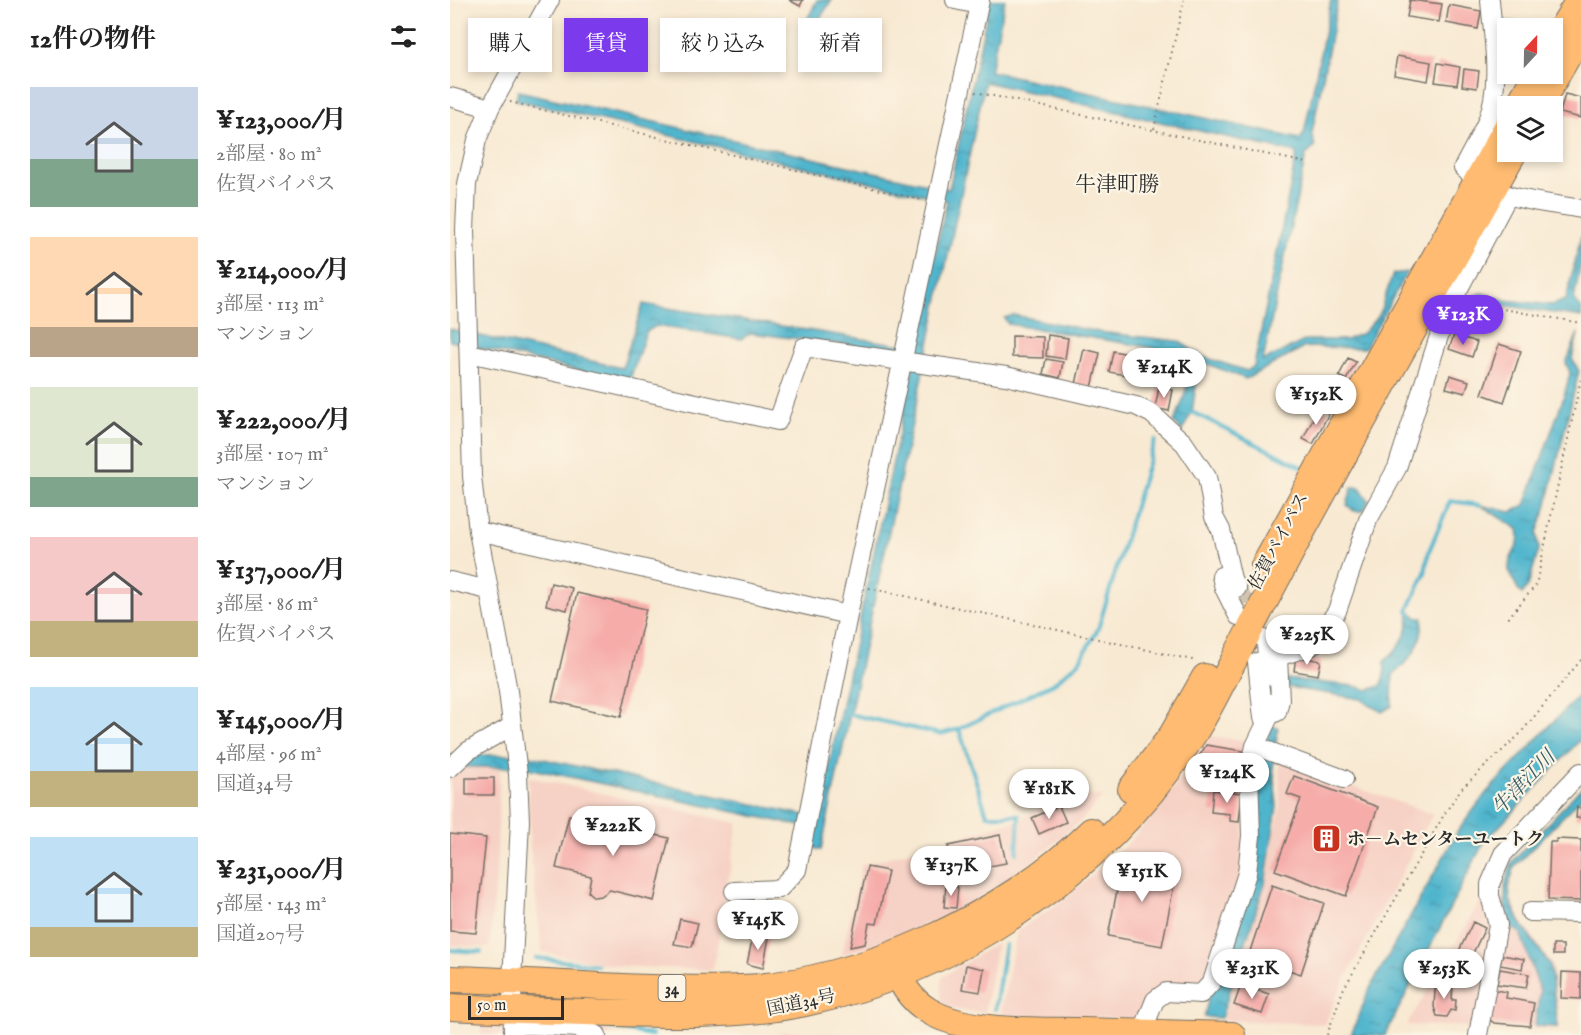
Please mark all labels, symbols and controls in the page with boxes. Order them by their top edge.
chip: 購入 [468,18,552,72]
chip: 賃貸 [564,18,648,72]
chip: 絞り込み [660,18,786,72]
chip: 新着 [798,18,882,72]
north arrow [1497,18,1563,84]
map controls [1497,18,1563,162]
icon: filters [387,20,420,53]
text: 12件の物件 [30,23,156,56]
button: layers [1497,96,1563,162]
text: ¥123,000/月 [216,104,347,137]
icon: home [78,111,150,183]
text: 2部屋 · 80 m² [216,142,322,167]
text: 佐賀バイパス [216,172,336,197]
district label: 牛津町勝 [1075,172,1159,199]
text: ¥214,000/月 [216,254,350,287]
icon: home [78,261,150,333]
text: 3部屋 · 113 m² [216,292,324,317]
pin: ¥123K [1421,295,1505,346]
text: ¥123K [1436,302,1490,327]
text: マンション [216,322,315,347]
pin: ¥214K [1122,348,1206,399]
text: ¥214K [1136,355,1192,380]
pin: ¥152K [1274,375,1358,426]
text: ¥152K [1289,382,1343,407]
text: ¥222,000/月 [216,404,352,437]
icon: home [78,411,150,483]
text: 3部屋 · 107 m² [216,442,329,467]
text: マンション [216,472,315,497]
street label: 佐賀バイパス [1244,489,1315,595]
text: ¥137,000/月 [216,554,347,587]
icon: home [78,561,150,633]
text: 3部屋 · 86 m² [216,592,318,617]
pin: ¥225K [1265,615,1349,666]
text: 佐賀バイパス [216,622,336,647]
text: ¥225K [1280,622,1335,647]
text: ¥145,000/月 [216,704,347,737]
icon: home [78,711,150,783]
text: 4部屋 · 96 m² [216,742,322,767]
water label: 牛津江川 [1487,744,1562,820]
pin: ¥124K [1185,753,1269,804]
text: ¥124K [1199,760,1255,785]
pin: ¥181K [1007,769,1091,820]
text: 国道34号 [216,772,293,797]
text: ¥181K [1023,776,1075,801]
pin: ¥222K [571,806,655,857]
text: ¥222K [584,813,642,838]
building icon: ホ－ムセンターユートク [1310,823,1342,855]
place label: ホ－ムセンターユートク [1347,829,1544,852]
pin: ¥137K [909,846,993,897]
pin: ¥151K [1100,852,1184,903]
text: ¥137K [924,853,978,878]
text: ¥231,000/月 [216,854,347,887]
text: ¥151K [1116,859,1168,884]
icon: home [78,861,150,933]
text: 5部屋 · 143 m² [216,892,327,917]
pin: ¥145K [716,900,800,951]
text: ¥145K [731,907,785,932]
text: 国道207号 [216,922,305,947]
pin: ¥231K [1210,949,1294,1000]
pin: ¥253K [1402,949,1486,1000]
text: ¥231K [1225,956,1279,981]
text: ¥253K [1417,956,1471,981]
road number: 34 [658,975,686,1001]
street label: 国道34号 [765,985,838,1022]
scale bar [468,993,564,1020]
text: 50 m [477,996,506,1016]

